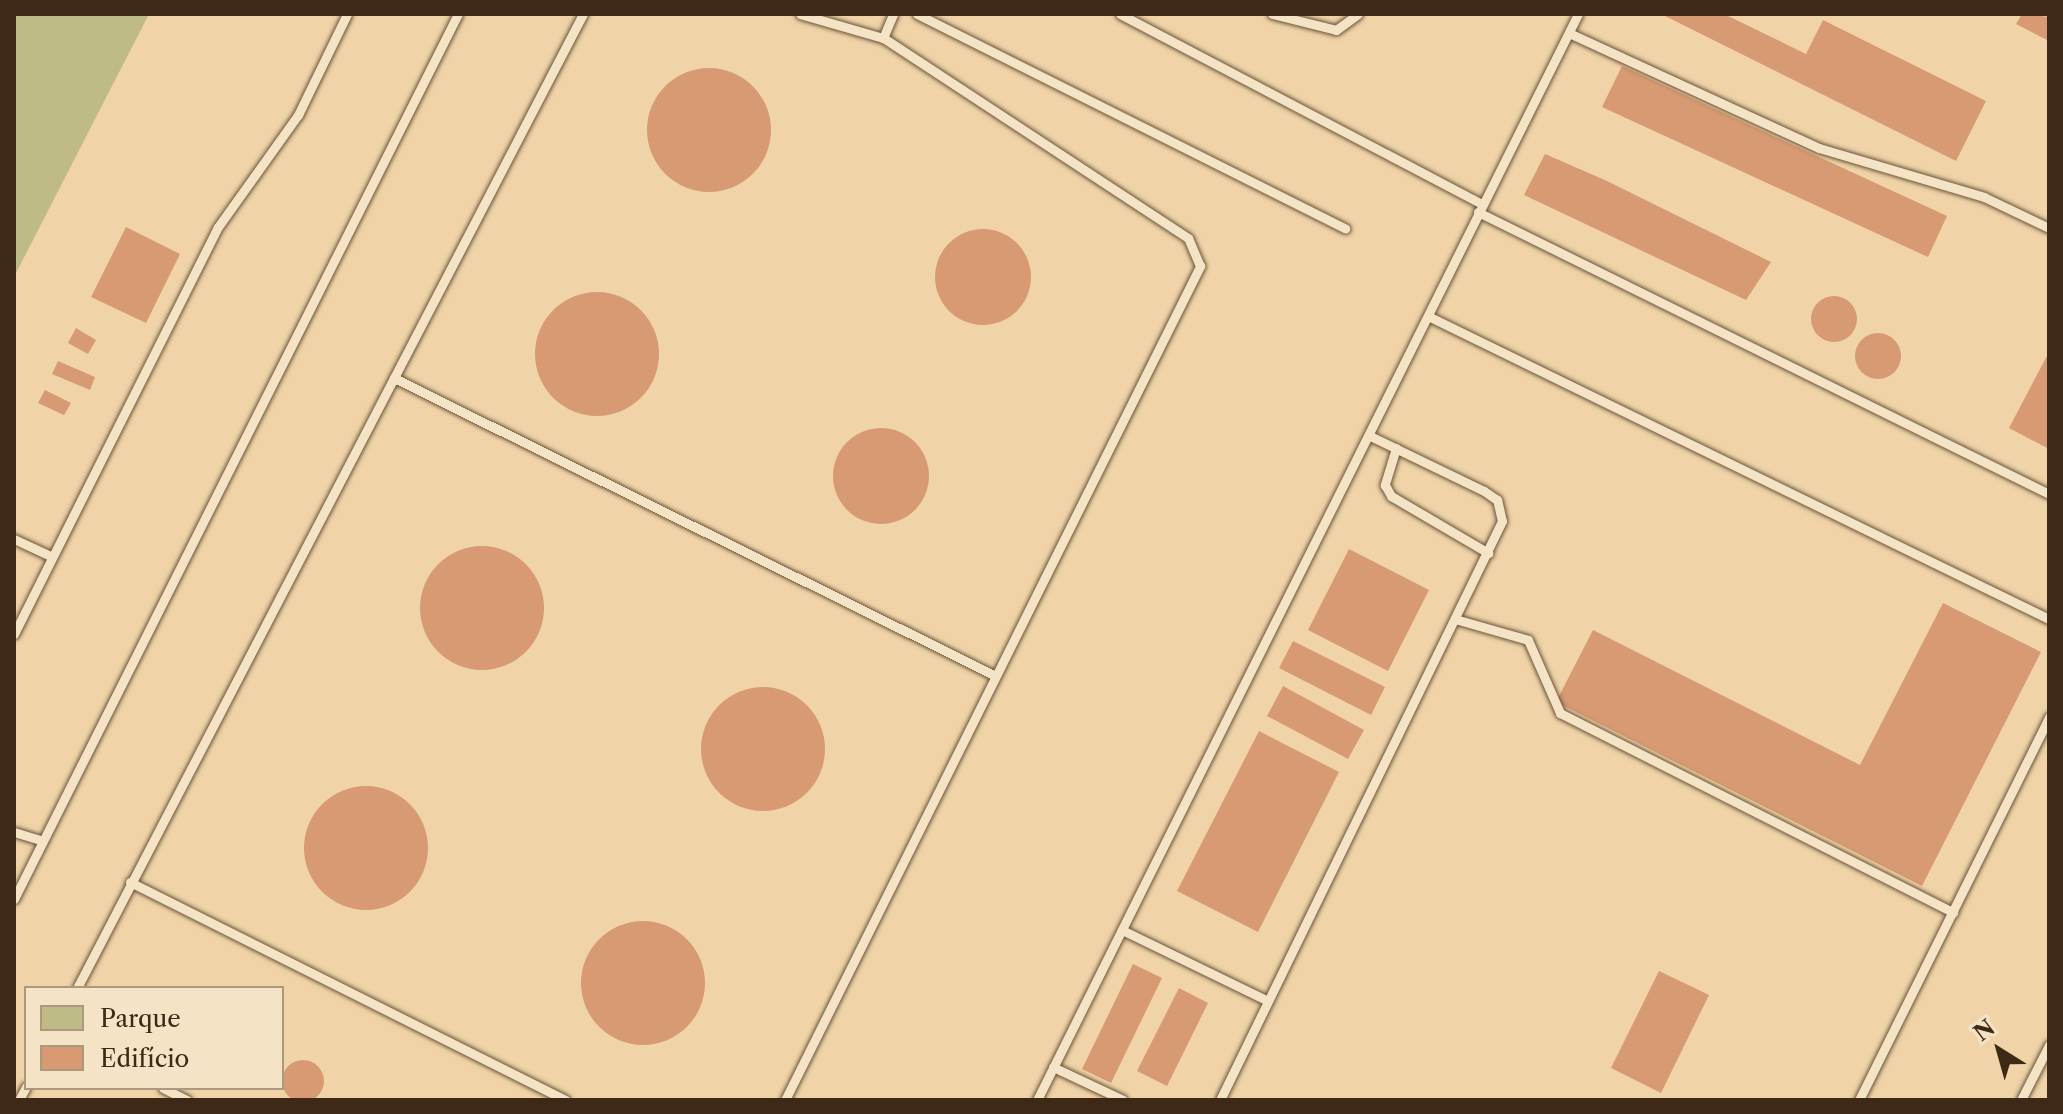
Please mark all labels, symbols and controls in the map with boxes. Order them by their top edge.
legend [24,986,284,1090]
text: Parque [100,1004,181,1033]
north arrow [1959,1010,2039,1090]
text: N [1968,1014,2000,1047]
text: Edifício [100,1044,189,1073]

